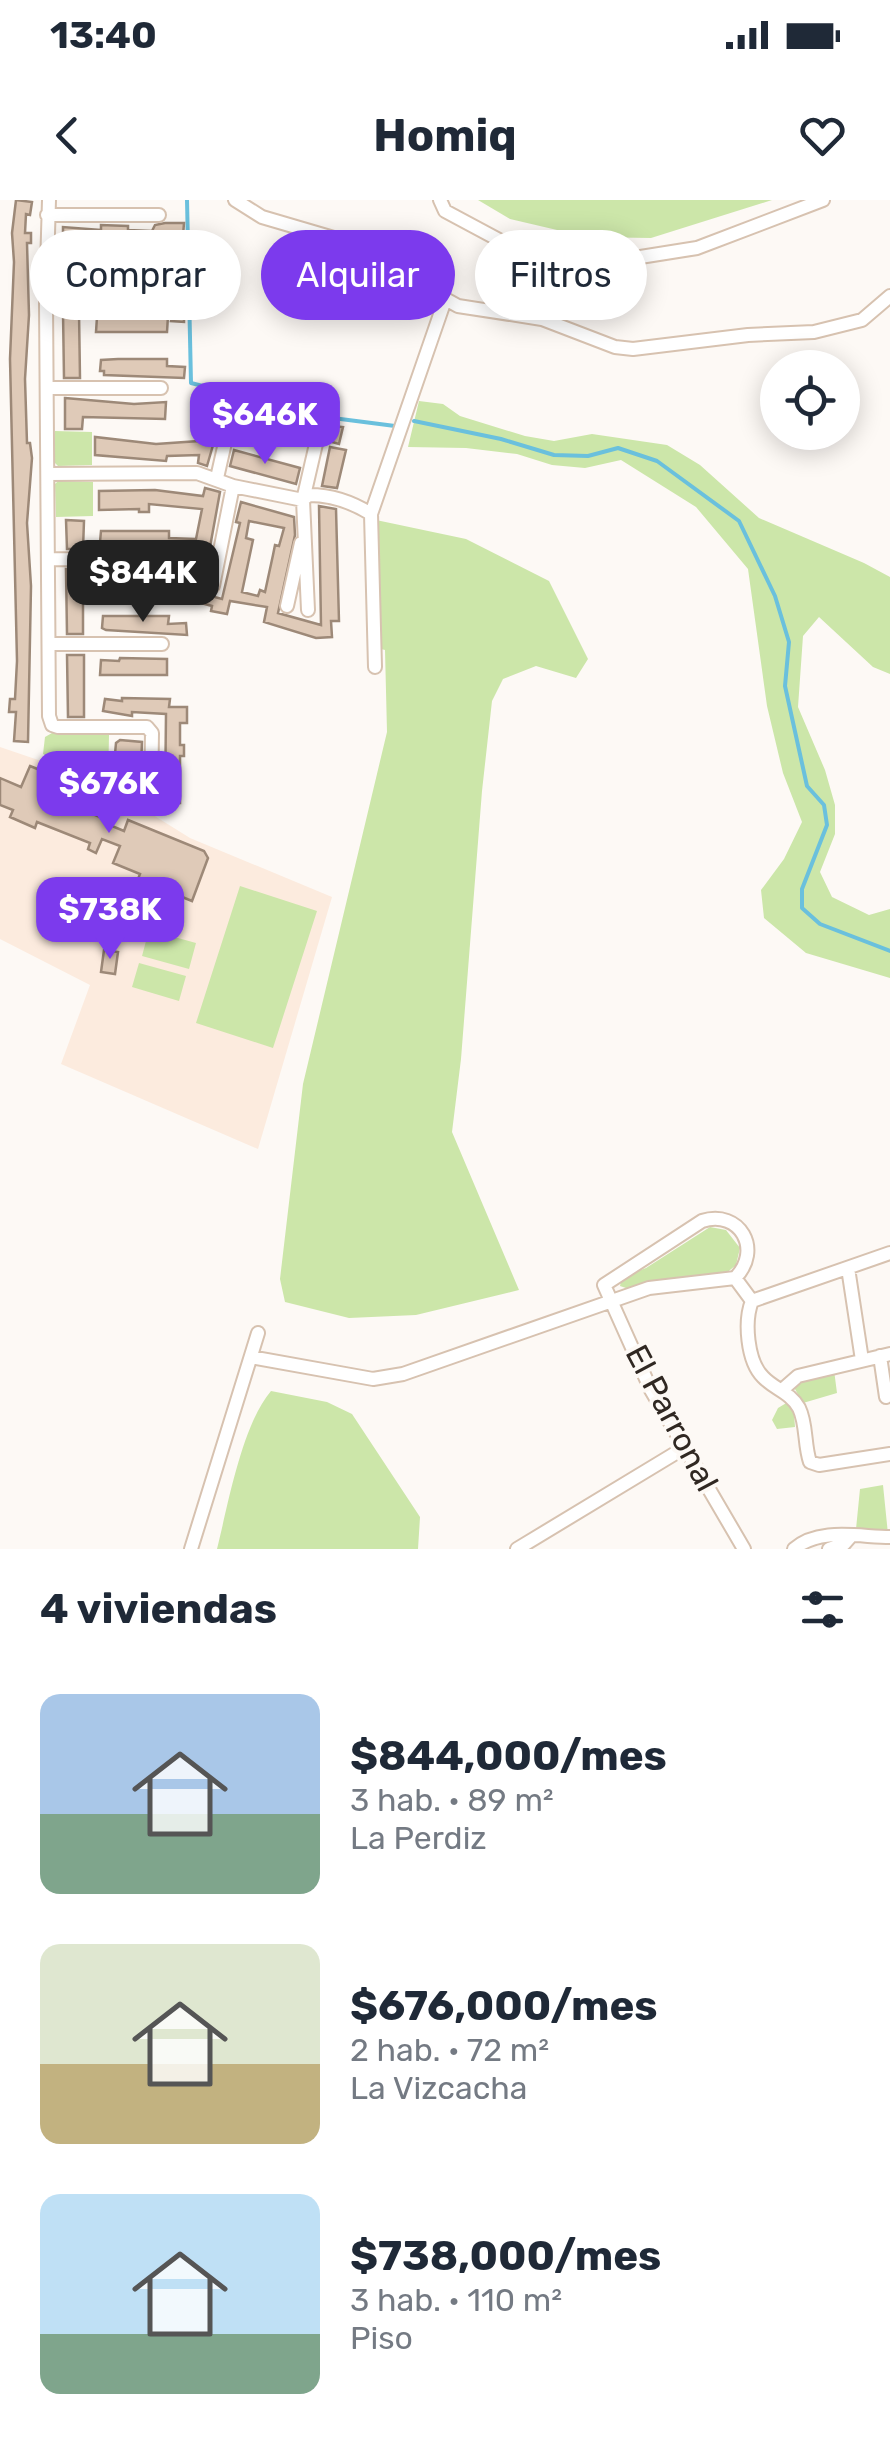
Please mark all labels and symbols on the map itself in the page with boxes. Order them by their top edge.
pin: $646K [195,382,335,467]
pin: $844K [73,540,213,625]
pin: $676K [39,751,179,836]
pin: $738K [40,877,180,962]
street label: El Parronal [618,1338,726,1498]

